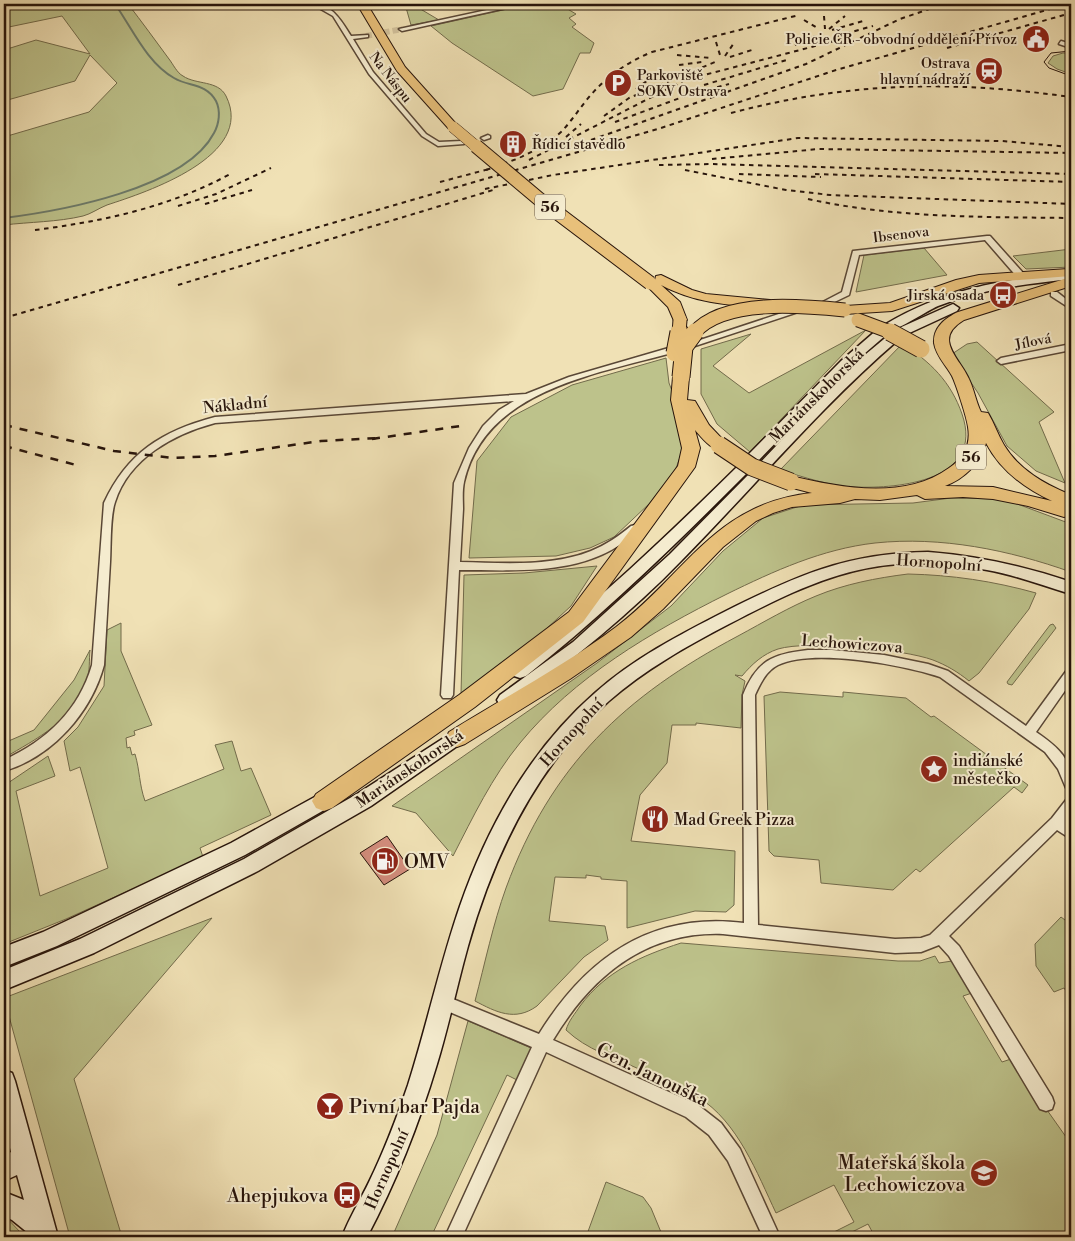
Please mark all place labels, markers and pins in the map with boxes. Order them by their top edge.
public building icon: Policie ČR - obvodní oddělení Přívoz [1021,24,1051,54]
place label: Policie ČR - obvodní oddělení Přívoz [786,29,1017,49]
place label: Ostrava hlavní nádraží [880,55,971,89]
station icon: Ostrava hlavní nádraží [974,56,1004,86]
place label: Parkoviště SOKV Ostrava [637,67,728,101]
parking icon: Parkoviště SOKV Ostrava [603,68,633,98]
building icon: Řídicí stavědlo [498,129,528,159]
place label: Řídicí stavědlo [532,134,626,154]
bus stop icon: Jirská osada [988,280,1018,310]
place label: Jirská osada [906,287,985,305]
place label: indiánské městečko [953,751,1023,789]
place icon: indiánské městečko [919,754,949,784]
restaurant icon: Mad Greek Pizza [640,804,670,834]
place label: Mad Greek Pizza [674,810,796,830]
fuel station icon: OMV [370,846,400,876]
place label: OMV [404,850,450,874]
bar icon: Pivní bar Pajda [315,1091,345,1121]
place label: Pivní bar Pajda [349,1095,480,1119]
place label: Mateřská škola Lechowiczova [838,1151,965,1197]
school or university icon: Mateřská škola Lechowiczova [969,1158,999,1188]
bus stop icon: Ahepjukova [332,1180,362,1210]
place label: Ahepjukova [226,1184,328,1208]

